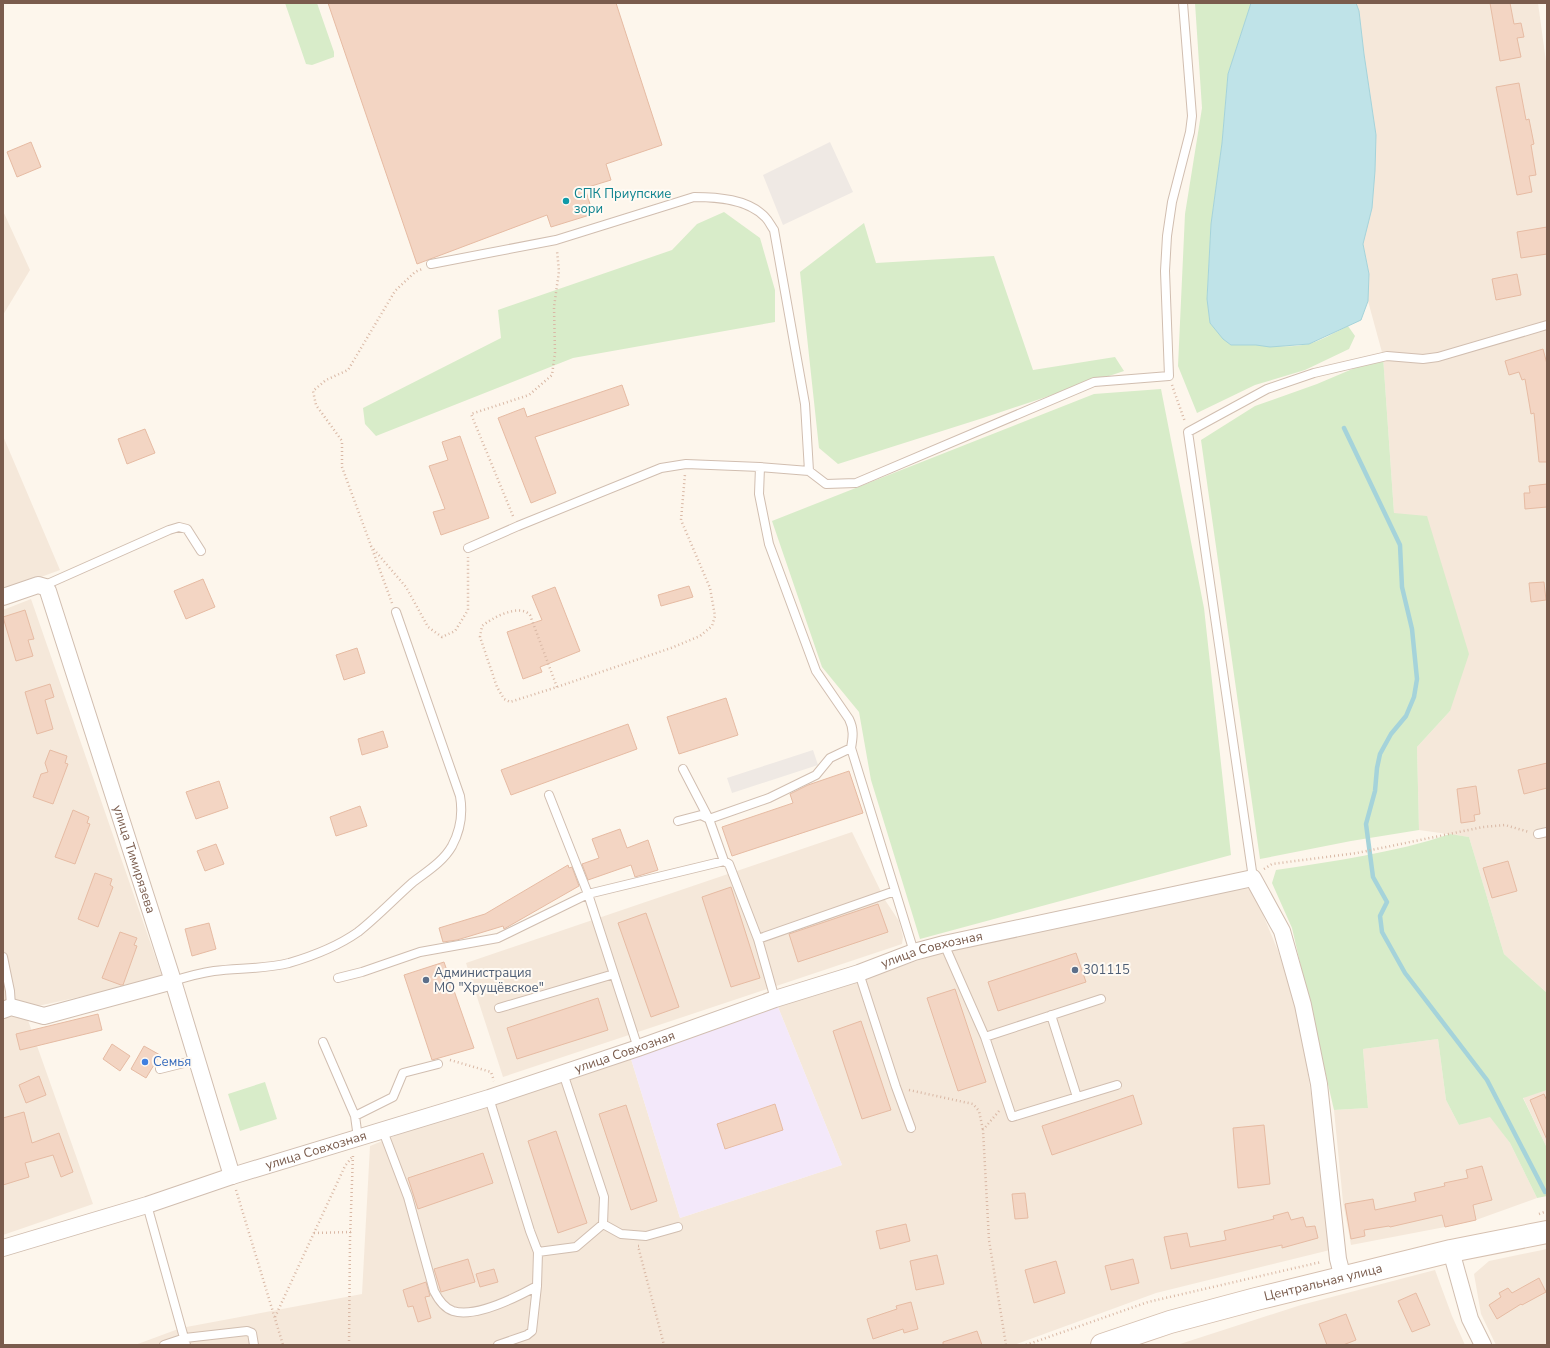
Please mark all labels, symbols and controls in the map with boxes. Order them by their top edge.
place label: СПК Приупские зори [574,185,671,218]
marker: СПК Приупские зори [561,196,571,206]
street label: улица Тимирязева [108,803,160,916]
street label: улица Совхозная [878,927,984,973]
place label: 301115 [1083,961,1130,979]
place label: Администрация МО "Хрущёвское" [434,964,544,997]
marker: 301115 [1070,965,1080,975]
marker: Администрация МО "Хрущёвское" [421,975,431,985]
street label: улица Совхозная [572,1026,677,1078]
place label: Семья [153,1053,191,1071]
marker: Семья [140,1057,150,1067]
street label: улица Совхозная [263,1127,369,1174]
street label: Центральная улица [1262,1259,1384,1306]

